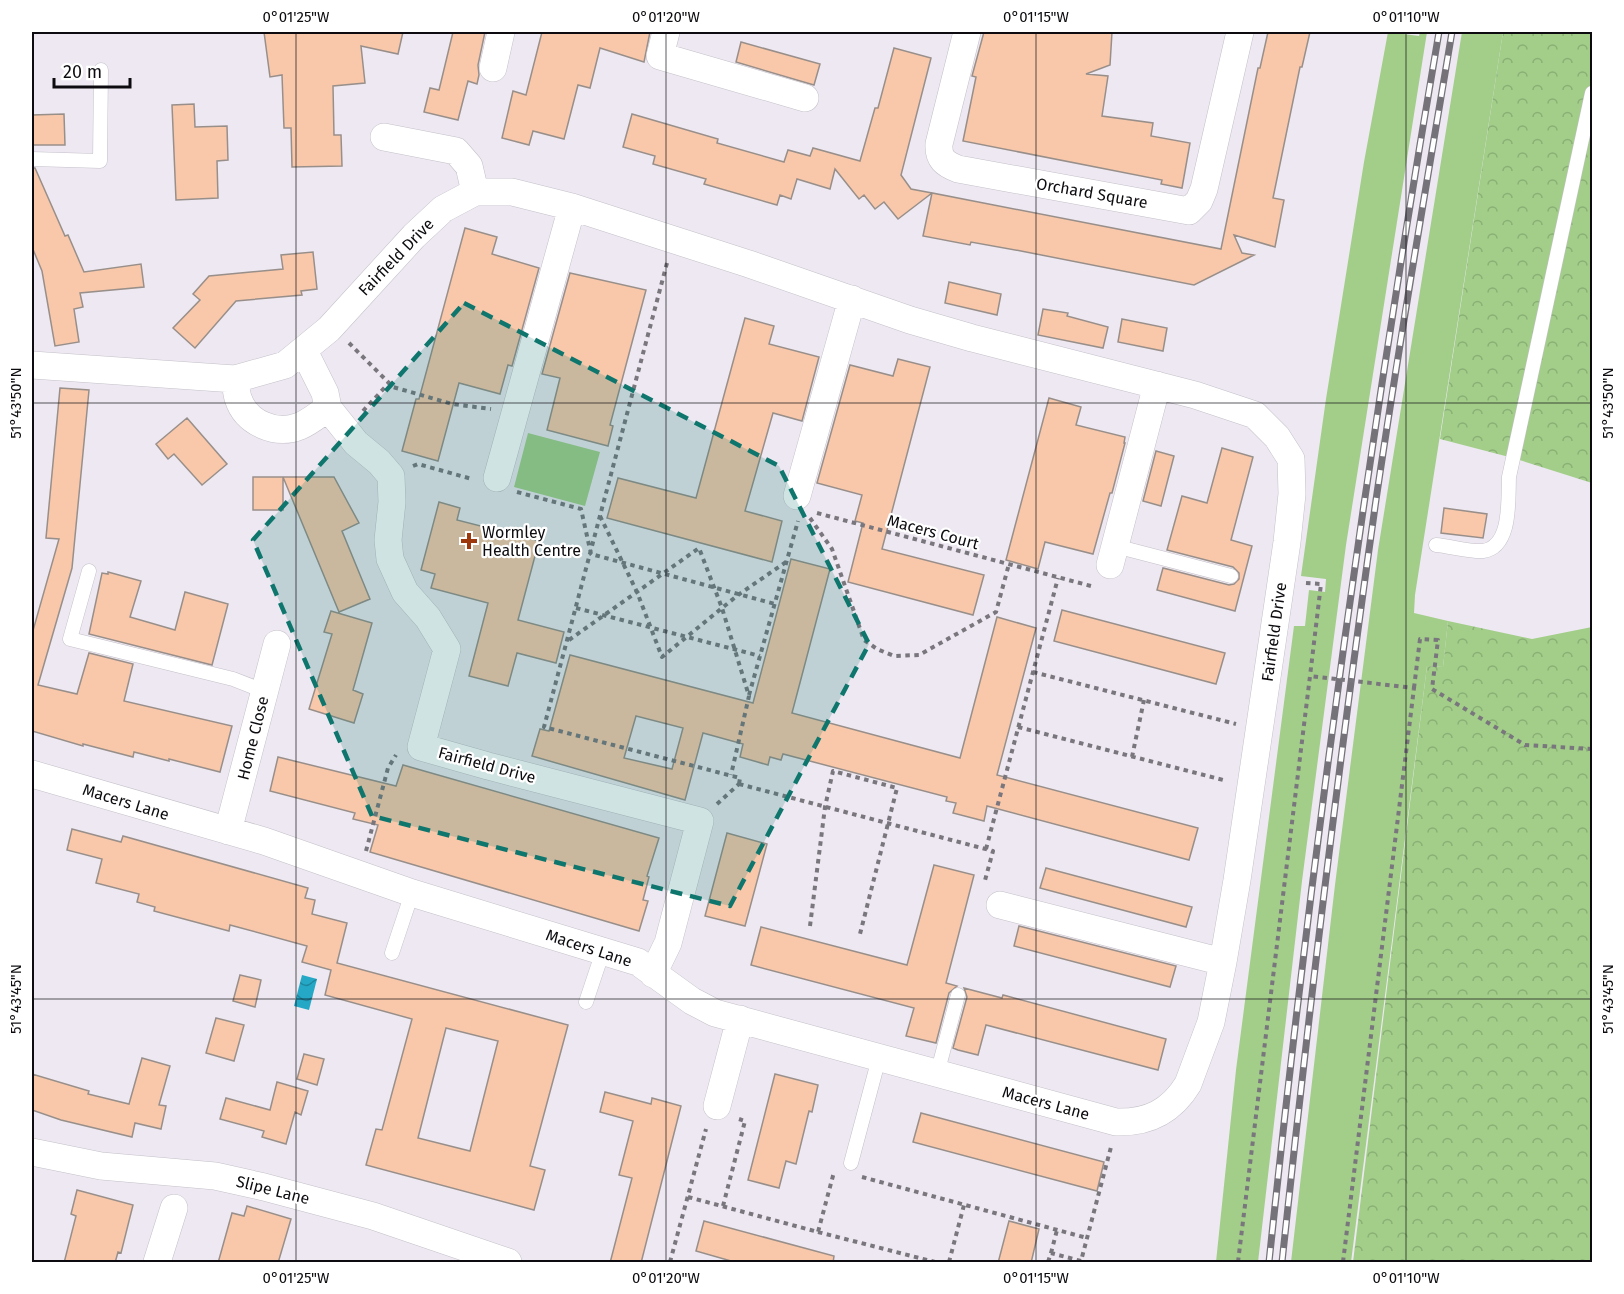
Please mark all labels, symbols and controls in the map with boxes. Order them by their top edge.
text: 0°01'25"W [263,8,330,26]
text: 0°01'20"W [632,8,701,26]
text: 0°01'15"W [1003,8,1070,26]
text: 0°01'10"W [1372,8,1440,26]
scale bar [54,51,130,89]
text: 20 m [63,61,102,83]
street label: Orchard Square [1035,174,1149,212]
street label: Fairfield Drive [354,214,438,300]
text: 51°43'50"N [7,367,25,439]
text: 51°43'50"N [1599,367,1617,439]
street label: Macers Court [885,511,981,553]
place label: Wormley Health Centre [482,523,581,560]
marker: Wormley Health Centre [460,532,478,550]
street label: Fairfield Drive [1258,581,1290,683]
street label: Home Close [233,694,273,782]
street label: Fairfield Drive [436,743,538,787]
street label: Macers Lane [80,780,172,824]
street label: Macers Lane [544,925,634,971]
text: 51°43'45"N [7,964,25,1034]
text: 51°43'45"N [1599,964,1617,1034]
street label: Macers Lane [1000,1082,1092,1124]
street label: Slipe Lane [234,1172,312,1208]
text: 0°01'25"W [263,1269,330,1287]
text: 0°01'20"W [632,1269,701,1287]
text: 0°01'15"W [1003,1269,1070,1287]
text: 0°01'10"W [1372,1269,1440,1287]

